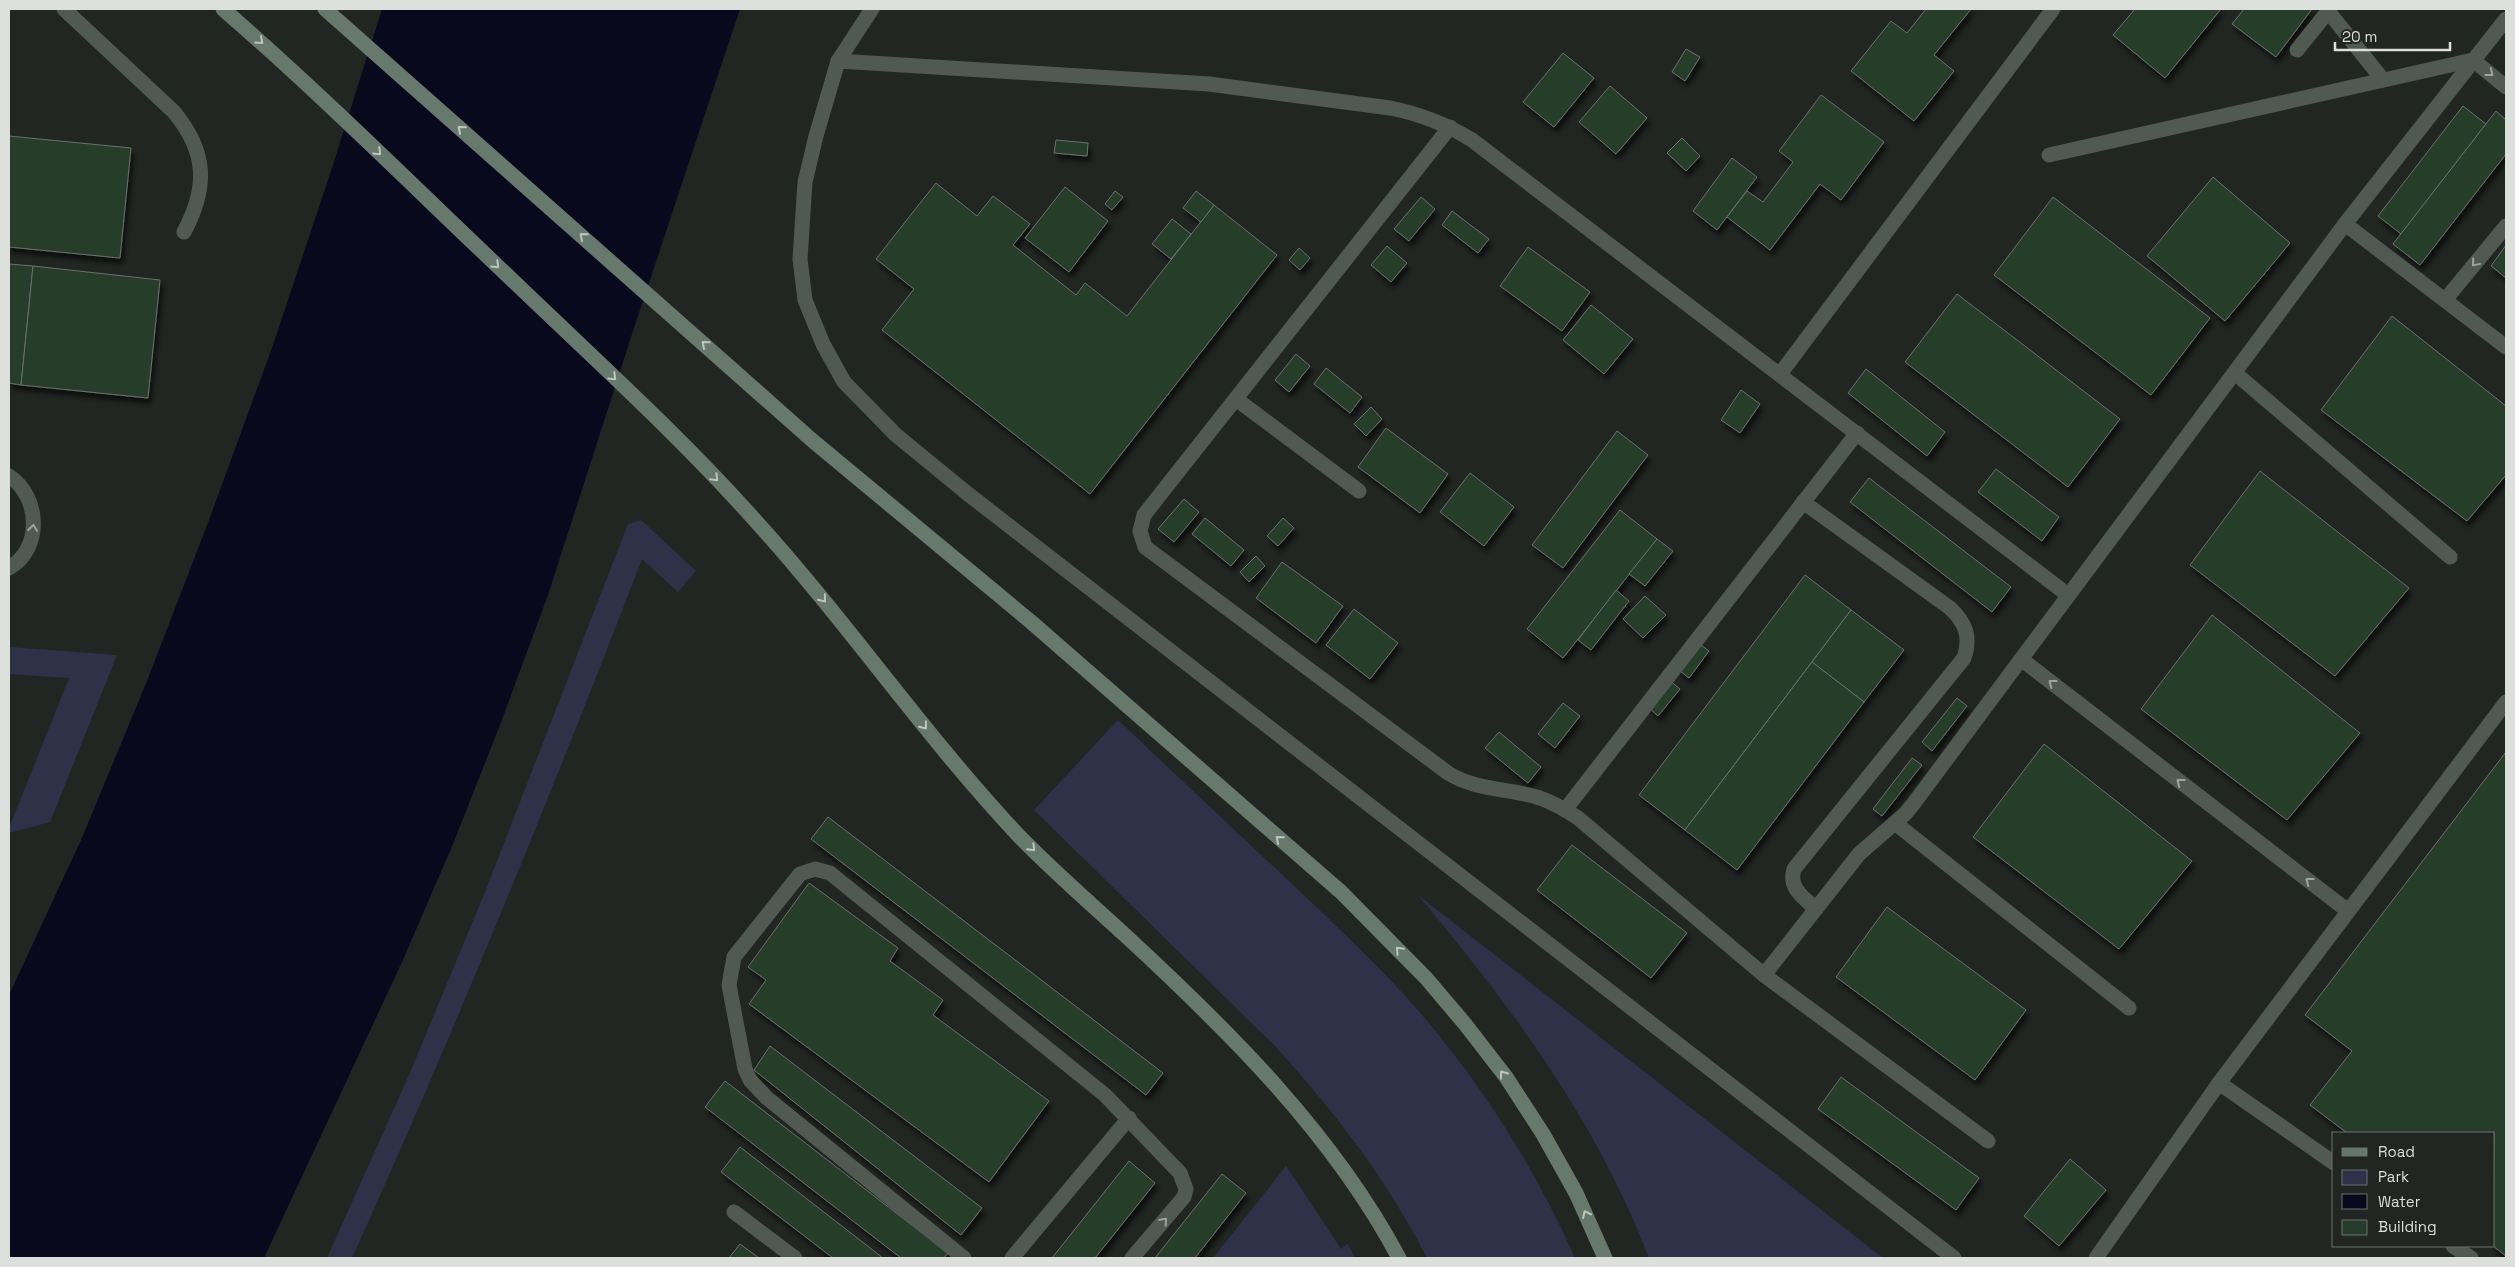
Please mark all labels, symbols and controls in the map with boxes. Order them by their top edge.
scale bar [2335,20,2450,52]
text: 20 m [2342,27,2377,46]
one-way arrow [254,35,263,44]
one-way arrow [2484,68,2493,77]
one-way arrow [457,125,466,134]
one-way arrow [373,146,382,155]
one-way arrow [579,233,588,242]
one-way arrow [2472,258,2481,267]
one-way arrow [490,259,499,268]
one-way arrow [701,341,710,350]
one-way arrow [607,371,616,380]
one-way arrow [709,472,718,481]
one-way arrow [27,523,38,531]
one-way arrow [818,593,826,602]
one-way arrow [2048,680,2057,689]
one-way arrow [918,720,927,730]
one-way arrow [2176,779,2186,788]
one-way arrow [1276,836,1285,845]
one-way arrow [1026,842,1035,851]
one-way arrow [2305,878,2315,887]
one-way arrow [1395,946,1404,955]
one-way arrow [1500,1070,1509,1080]
legend [2332,1132,2495,1247]
text: Road [2378,1142,2415,1161]
text: Park [2378,1167,2409,1186]
text: Water [2378,1192,2421,1211]
one-way arrow [1581,1210,1592,1219]
text: Building [2378,1217,2437,1236]
one-way arrow [1158,1218,1167,1227]

